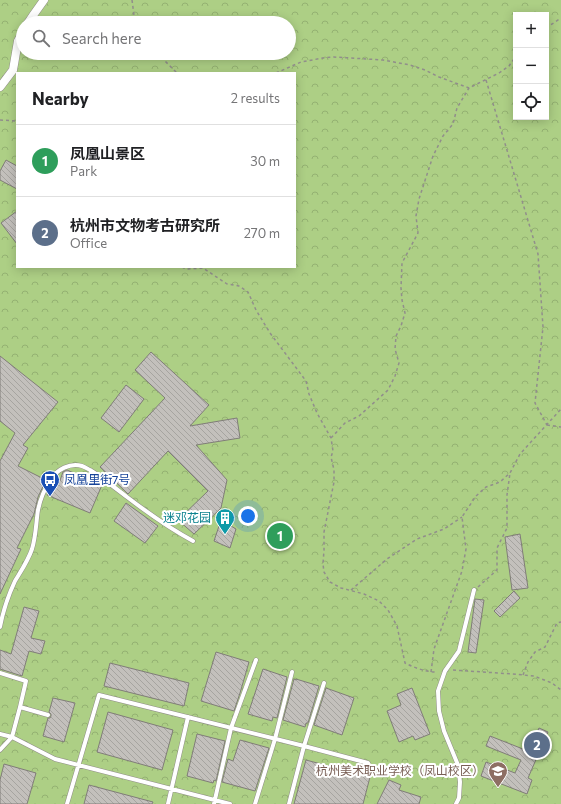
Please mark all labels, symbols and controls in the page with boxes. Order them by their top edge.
map controls [513,12,549,120]
button: + [513,12,549,48]
search box [16,16,296,60]
icon: search [30,27,52,49]
text: Search here [62,29,141,47]
button: − [513,48,549,84]
button: locate [513,84,549,120]
text: Nearby [32,88,89,109]
text: 2 results [231,90,280,106]
text: 凤凰山景区 [70,144,145,162]
text: 1 [42,153,48,169]
text: 30 m [250,153,280,169]
text: Park [70,163,97,179]
text: 杭州市文物考古研究所 [70,216,220,234]
text: 2 [41,225,49,241]
text: 270 m [244,225,280,241]
text: Office [70,235,107,251]
bus stop icon: 凤凰里街7号 [39,469,61,497]
place label: 凤凰里街7号 [64,472,130,486]
your location [238,506,258,526]
building icon: 迷邓花园 [214,507,236,535]
place label: 迷邓花园 [163,510,211,524]
pin: 1 [267,521,293,551]
pin: 2 [524,730,550,760]
school or university icon: 杭州美术职业学校（凤山校区） [487,760,509,788]
place label: 杭州美术职业学校（凤山校区） [316,763,484,777]

